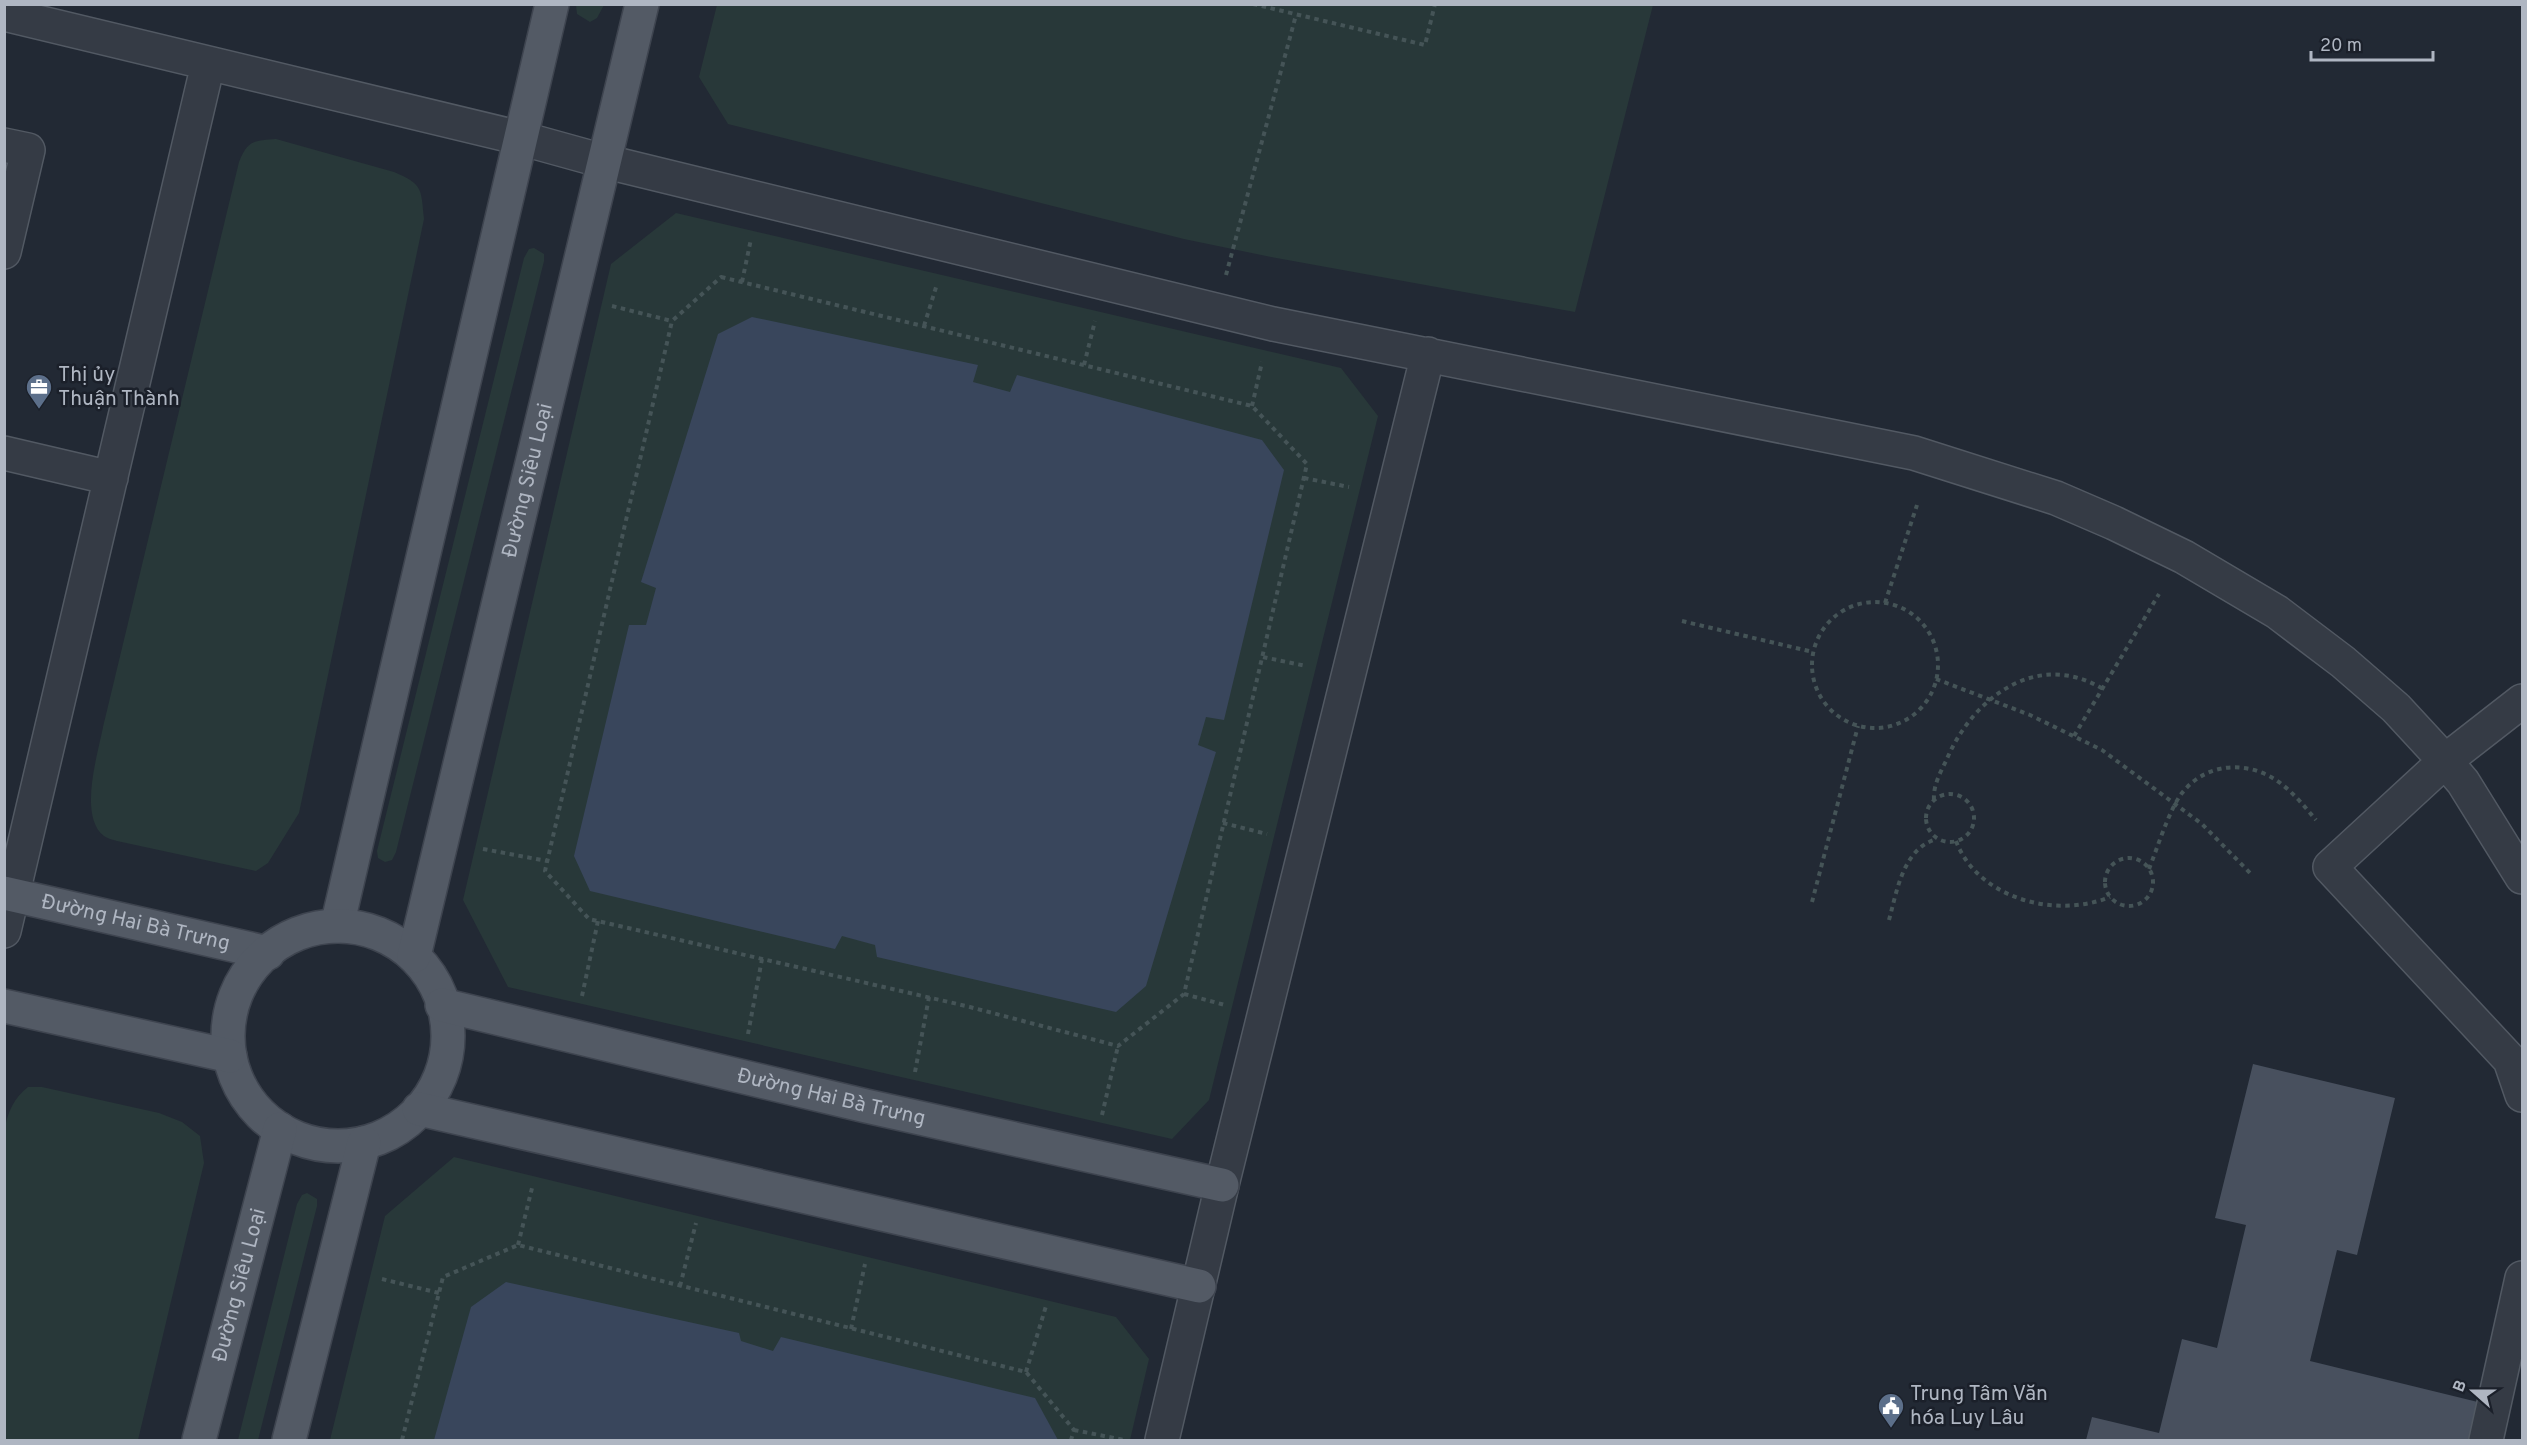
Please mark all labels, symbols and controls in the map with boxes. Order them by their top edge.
scale bar [2311,24,2432,62]
text: 20 m [2320,35,2362,58]
place label: Thị ủy Thuận Thành [58,362,180,413]
office icon: Thị ủy Thuận Thành [24,372,54,410]
street label: Đường Siêu Loại [496,401,559,560]
street label: Đường Hai Bà Trưng [39,888,233,957]
street label: Đường Hai Bà Trưng [734,1062,928,1132]
street label: Đường Siêu Loại [206,1205,272,1365]
north arrow [2443,1361,2503,1421]
text: B [2450,1378,2472,1395]
place label: Trung Tâm Văn hóa Luy Lâu [1910,1381,2048,1432]
public building icon: Trung Tâm Văn hóa Luy Lâu [1876,1391,1906,1429]

